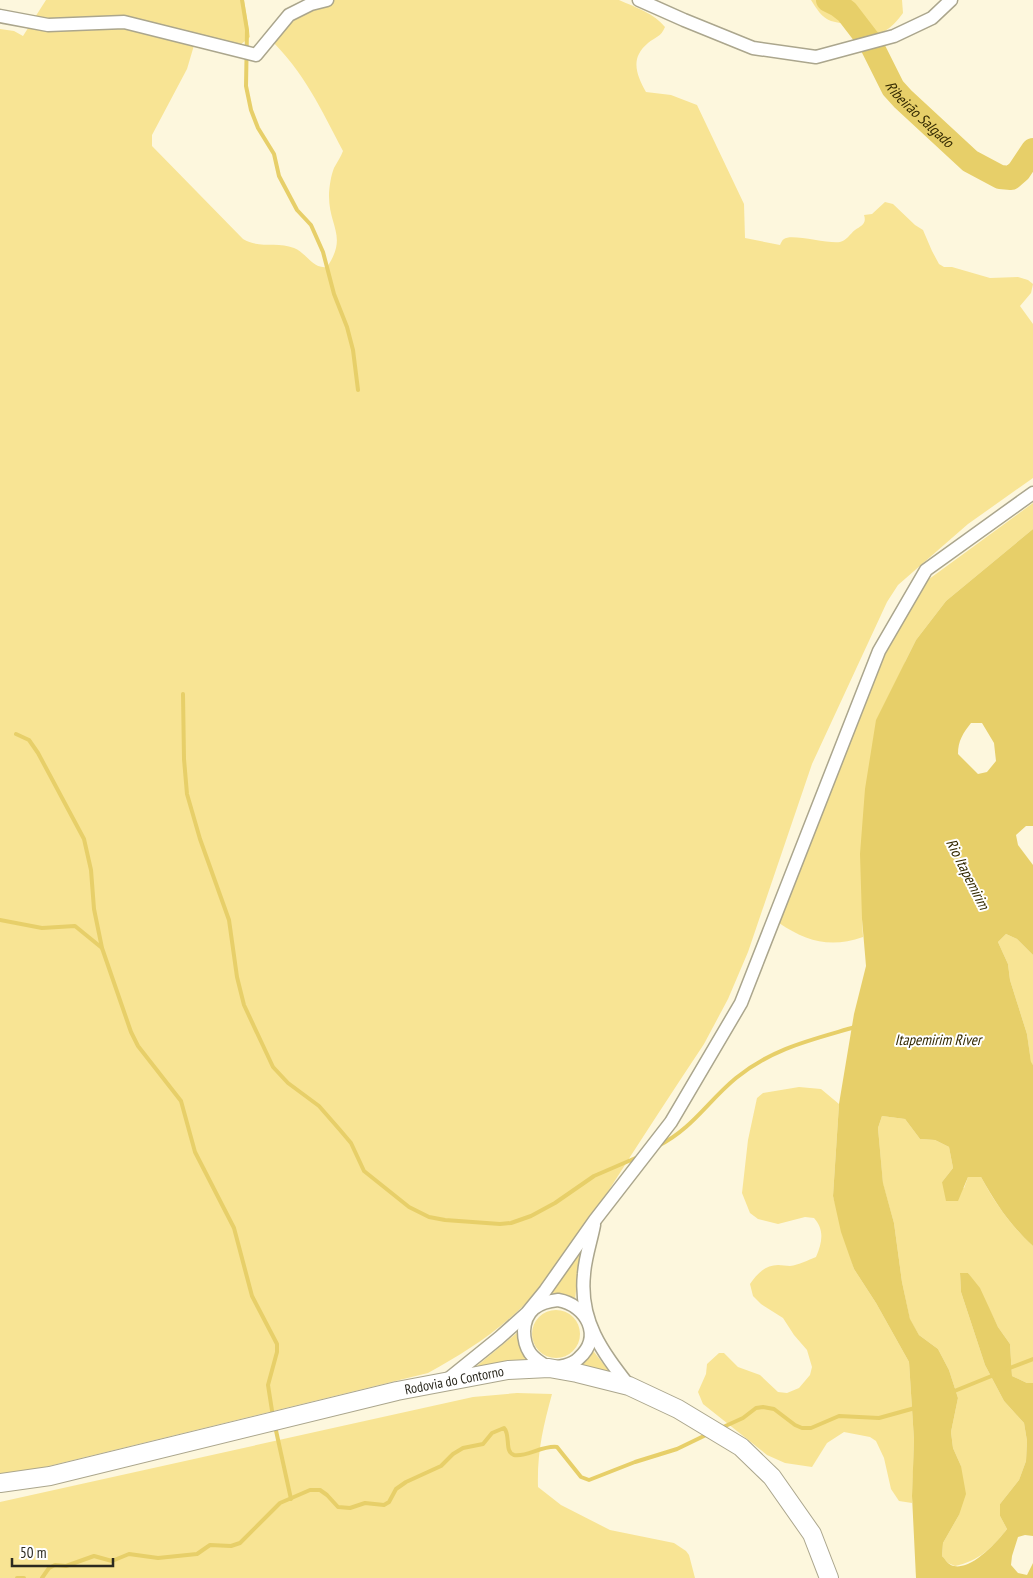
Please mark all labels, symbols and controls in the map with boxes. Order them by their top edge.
water label: Ribeirão Salgado [882,78,959,152]
water label: Rio Itapemirim [942,836,994,914]
water label: Itapemirim River [895,1030,983,1049]
street label: Rodovia do Contorno [403,1362,505,1398]
scale bar [12,1536,114,1568]
text: 50 m [20,1543,46,1562]

